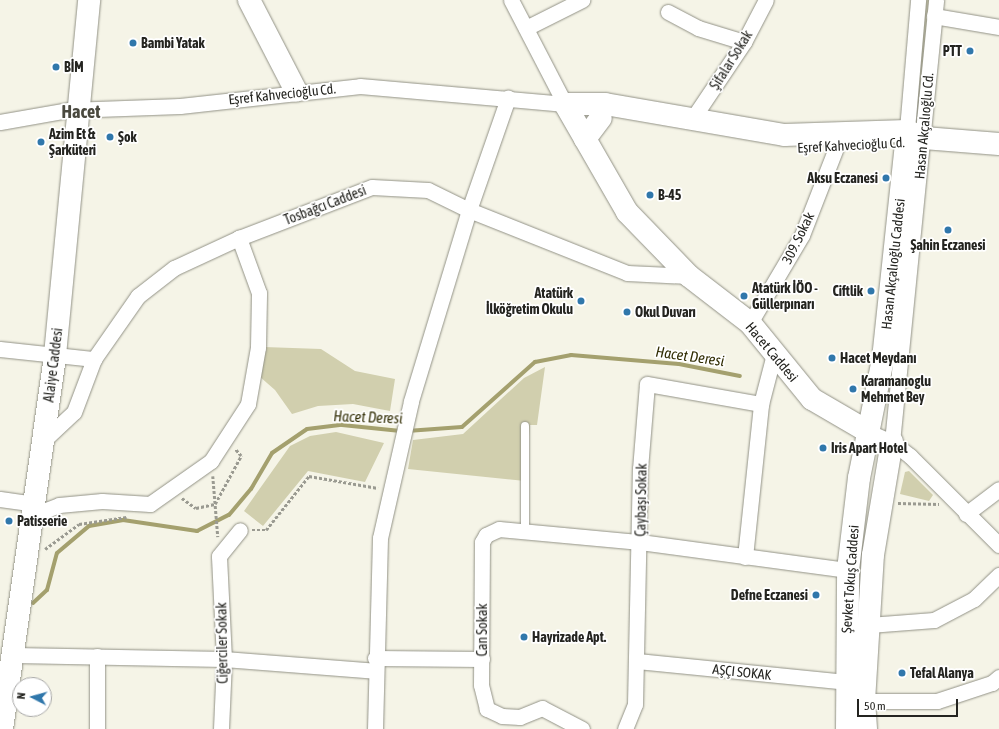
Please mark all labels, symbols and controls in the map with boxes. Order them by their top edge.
street label: Şifalar Sokak [706,27,756,93]
place label: Bambi Yatak [141,35,205,51]
marker: Bambi Yatak [128,38,138,48]
place label: PTT [943,43,962,59]
marker: PTT [965,46,975,56]
place label: BİM [64,59,84,75]
marker: BİM [51,62,61,72]
street label: Hasan Akçalıoğlu Cd. [911,72,937,180]
street label: Eşref Kahvecioğlu Cd. [228,80,336,108]
district label: Hacet [62,101,100,123]
place label: Azim Et & Şarküteri [49,126,96,158]
place label: Şok [118,129,137,145]
marker: Şok [105,132,115,142]
street label: Eşref Kahvecioğlu Cd. [797,134,905,156]
marker: Azim Et & Şarküteri [36,137,46,147]
place label: Aksu Eczanesi [807,170,878,186]
marker: Aksu Eczanesi [881,173,891,183]
street label: Tosbağcı Caddesi [282,182,368,228]
place label: B-45 [658,187,681,203]
marker: B-45 [645,190,655,200]
street label: Hasan Akçalıoğlu Caddesi [878,198,908,330]
street label: 309. Sokak [778,209,818,267]
marker: Şahin Eczanesi [943,225,953,235]
place label: Şahin Eczanesi [910,237,986,253]
place label: Atatürk İÖO - Güllerpınarı [752,280,818,312]
place label: Ciftlik [832,283,863,299]
place label: Atatürk İlköğretim Okulu [486,285,573,318]
marker: Ciftlik [866,286,876,296]
marker: Atatürk İÖO - Güllerpınarı [739,291,749,301]
marker: Atatürk İlköğretim Okulu [576,296,586,306]
place label: Okul Duvarı [635,304,696,320]
marker: Okul Duvarı [622,307,632,317]
street label: Hacet Caddesi [742,319,802,385]
street label: Alaiye Caddesi [40,327,66,403]
water label: Hacet Deresi [655,342,725,370]
place label: Hacet Meydanı [840,350,917,366]
marker: Hacet Meydanı [827,353,837,363]
place label: Karamanoglu Mehmet Bey [861,373,931,406]
marker: Karamanoglu Mehmet Bey [848,384,858,394]
water label: Hacet Deresi [333,407,403,427]
place label: Iris Apart Hotel [831,440,907,456]
marker: Iris Apart Hotel [818,443,828,453]
street label: Çaybaşı Sokak [632,463,650,537]
place label: Patisserie [17,513,67,529]
marker: Patisserie [4,516,14,526]
street label: Şevket Tokuş Caddesi [838,524,862,634]
place label: Defne Eczanesi [731,587,808,603]
marker: Defne Eczanesi [811,590,821,600]
street label: Ciğerciler Sokak [213,602,231,684]
street label: Can Sokak [474,604,490,656]
place label: Hayrizade Apt. [532,629,606,645]
marker: Hayrizade Apt. [519,632,529,642]
street label: AŞÇI SOKAK [712,661,772,683]
place label: Tefal Alanya [910,665,974,681]
marker: Tefal Alanya [897,668,907,678]
north arrow [12,677,52,717]
scale bar [859,691,960,717]
text: N [15,692,27,700]
text: 50 m [864,699,886,713]

